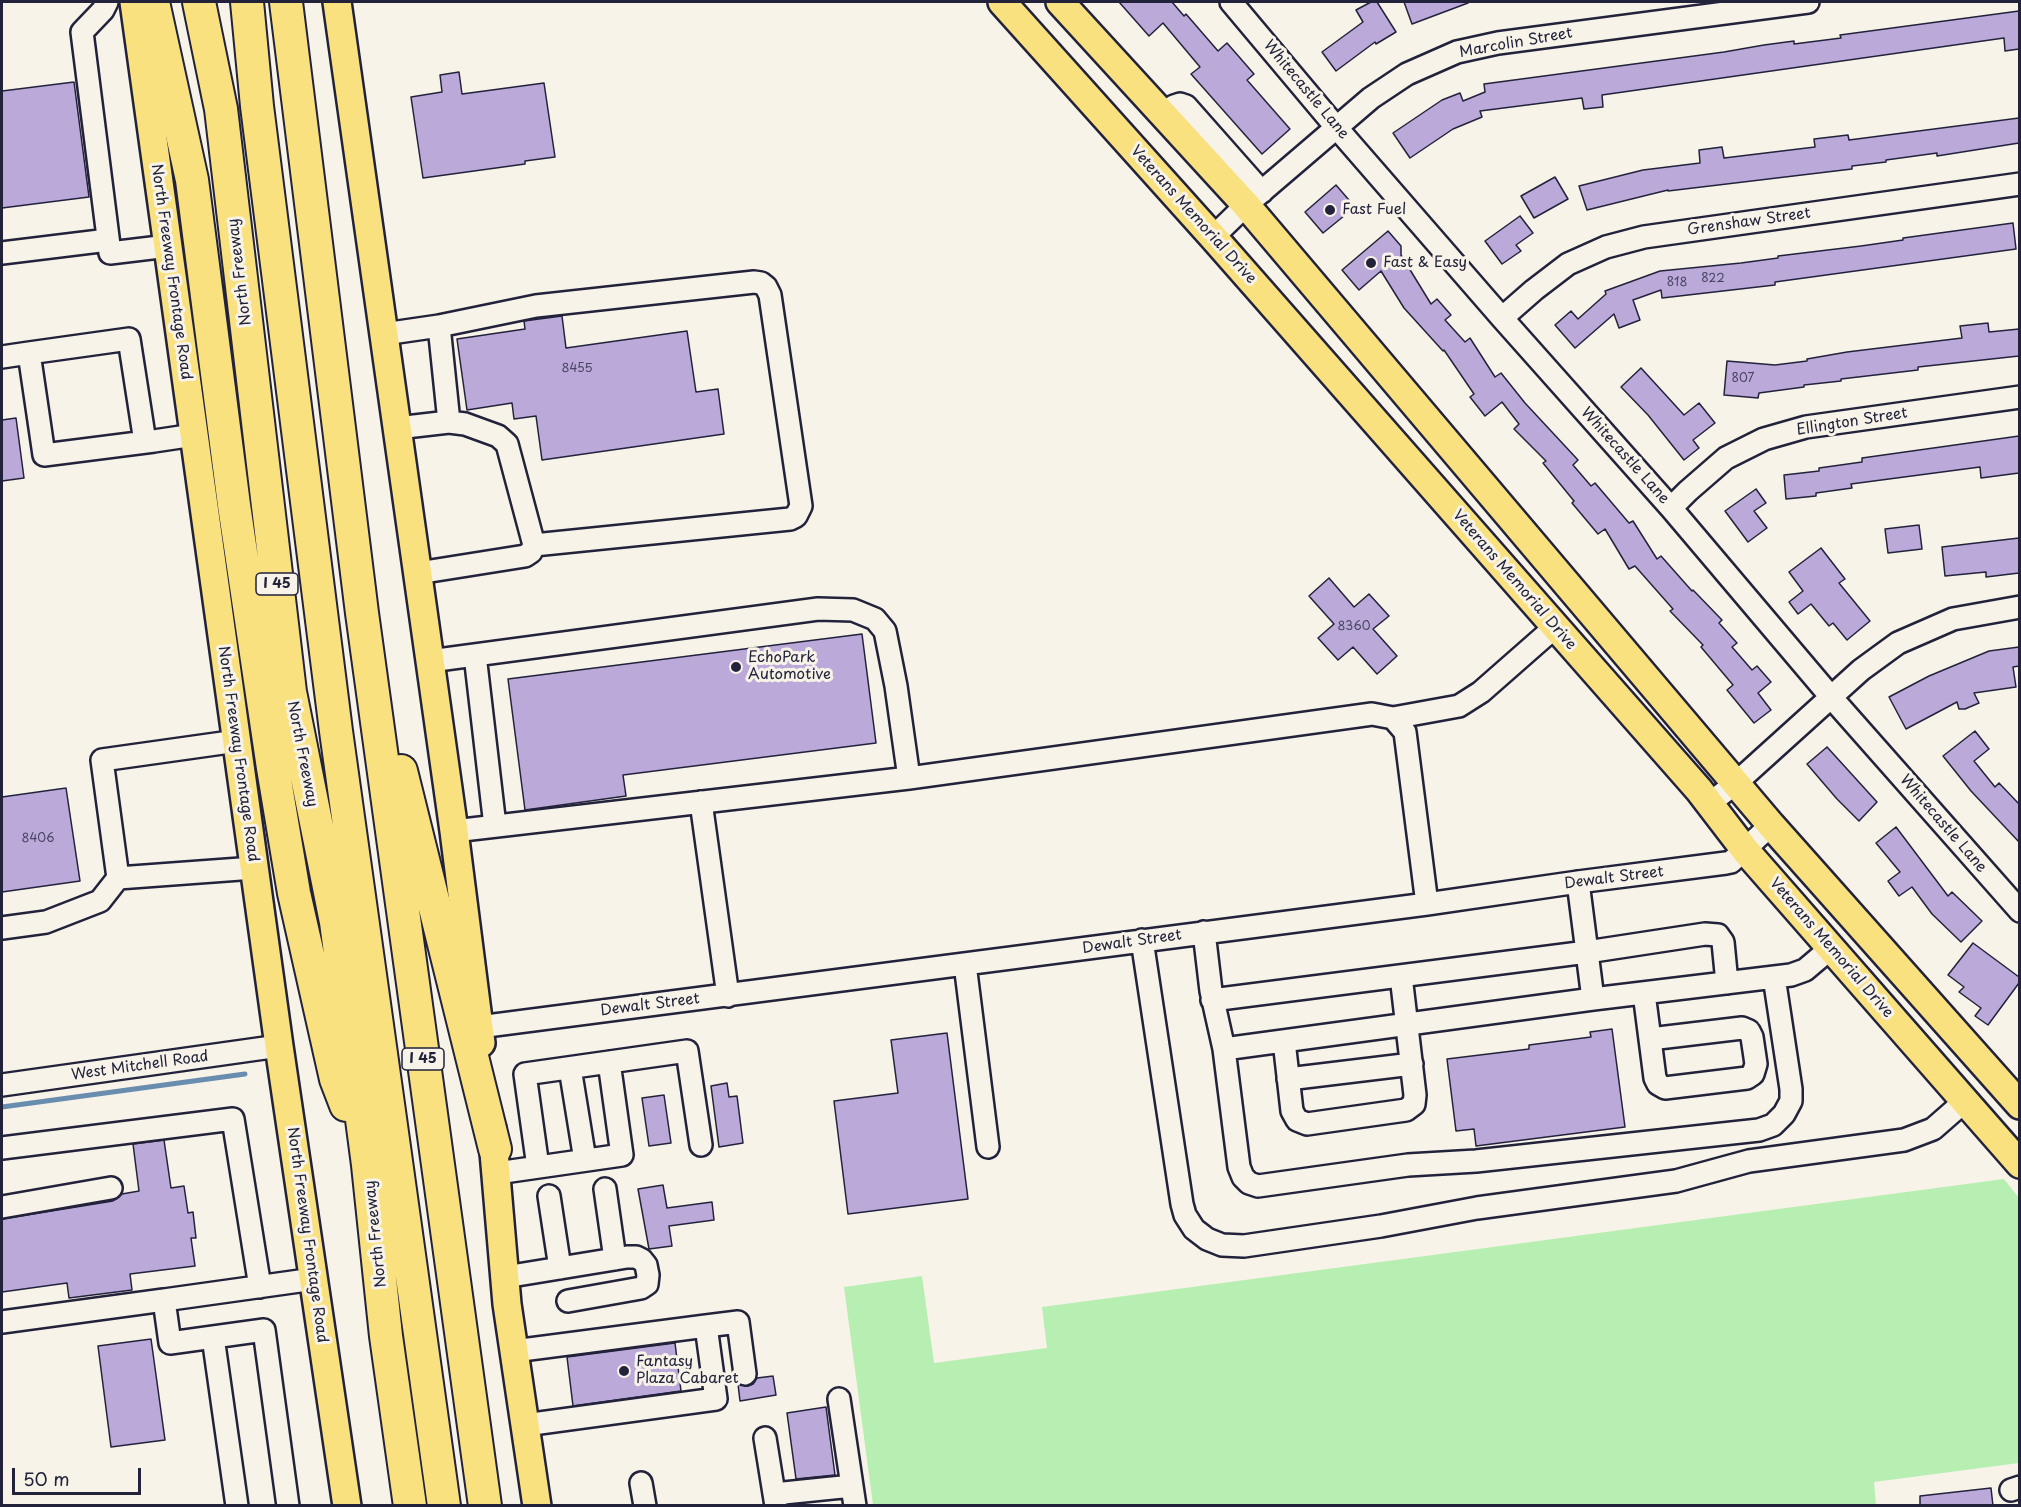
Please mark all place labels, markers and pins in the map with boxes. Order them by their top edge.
place label: Fast Fuel [1342,201,1406,219]
marker: Fast Fuel [1323,203,1337,217]
place label: Fast & Easy [1383,254,1467,272]
marker: Fast & Easy [1364,256,1378,270]
place label: EchoPark Automotive [748,649,831,684]
marker: EchoPark Automotive [729,660,743,674]
place label: Fantasy Plaza Cabaret [636,1353,739,1388]
marker: Fantasy Plaza Cabaret [617,1364,631,1378]

